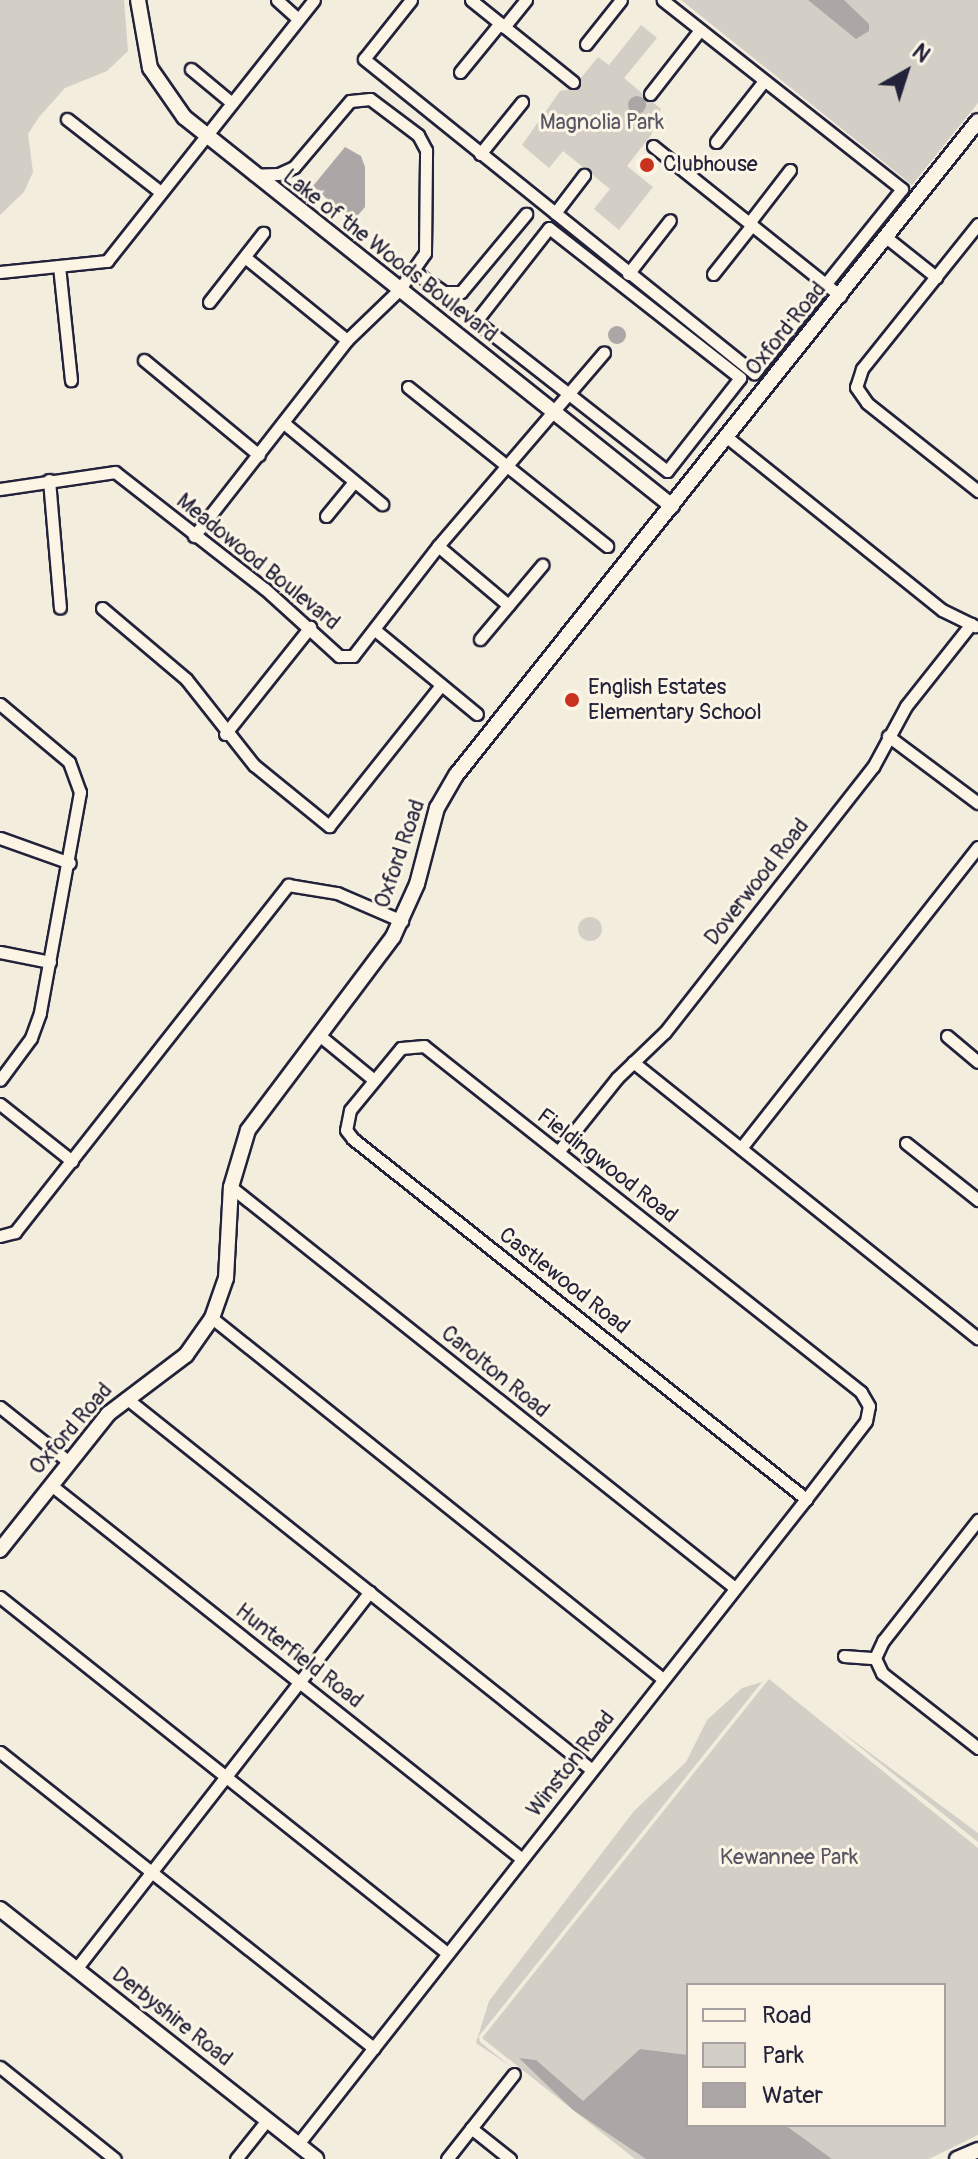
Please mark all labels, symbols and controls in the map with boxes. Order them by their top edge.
north arrow [866,32,946,112]
text: N [907,38,936,69]
park label: Magnolia Park [540,110,664,136]
place label: Clubhouse [663,152,758,178]
marker: Clubhouse [638,156,656,174]
street label: Lake of the Woods Boulevard [277,164,503,348]
street label: Oxford Road [740,277,832,381]
street label: Meadowood Boulevard [171,488,345,636]
place label: English Estates Elementary School [588,674,762,726]
marker: English Estates Elementary School [563,691,581,709]
street label: Oxford Road [369,796,431,912]
street label: Doverwood Road [699,813,815,951]
street label: Fieldingwood Road [532,1103,682,1229]
street label: Castlewood Road [494,1222,634,1340]
street label: Carolton Road [436,1320,554,1424]
street label: Oxford Road [24,1378,118,1480]
street label: Hunterfield Road [230,1598,368,1714]
street label: Winston Road [521,1706,621,1822]
park label: Kewannee Park [720,1845,858,1871]
street label: Derbyshire Road [107,1962,237,2072]
legend [686,1983,946,2127]
text: Road [762,2001,812,2030]
text: Park [762,2041,804,2070]
text: Water [762,2081,823,2110]

